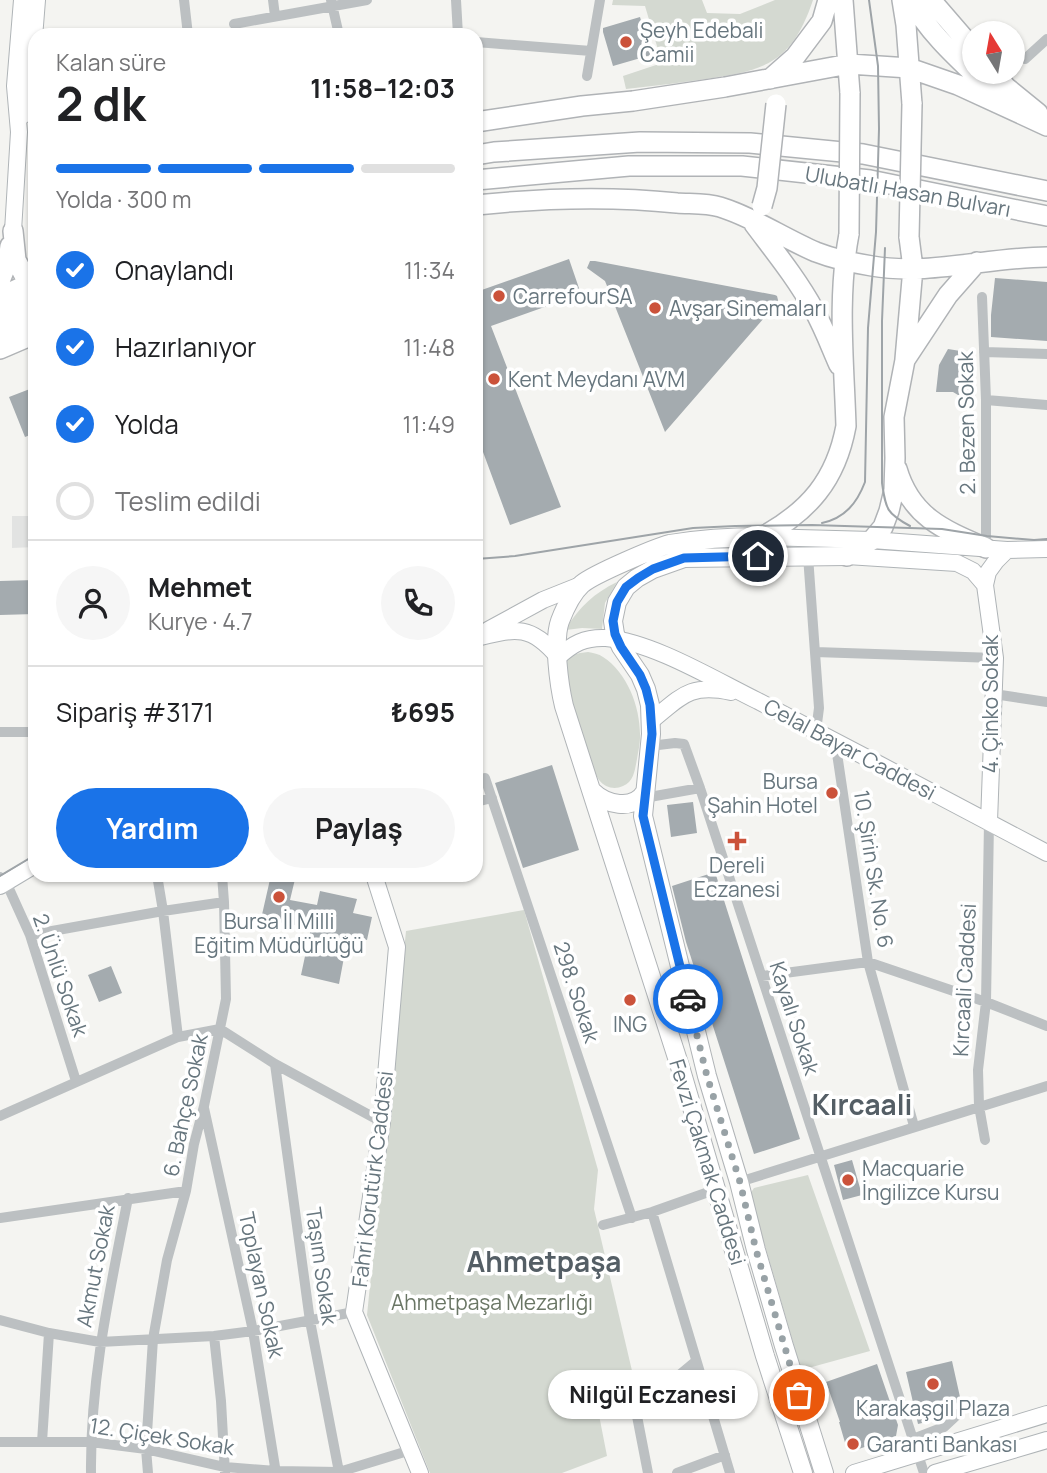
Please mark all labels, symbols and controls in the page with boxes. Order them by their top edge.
place label: Şeyh Edebali Camii [640,16,763,68]
north arrow [962,21,1026,84]
map controls [962,21,1025,84]
marker: Şeyh Edebali Camii [618,34,634,50]
text: Kalan süre [56,46,166,78]
text: 11:58–12:03 [310,70,455,106]
text: 2 dk [56,72,146,135]
street label: Ulubatlı Hasan Bulvarı [803,159,1013,223]
text: Yolda · 300 m [56,183,192,215]
icon: check [56,251,94,289]
text: Onaylandı [115,252,234,288]
text: 11:34 [404,254,455,286]
place label: CarrefourSA [513,282,633,310]
marker: CarrefourSA [491,288,507,304]
place label: Avşar Sinemaları [669,294,827,322]
marker: Avşar Sinemaları [647,300,663,316]
icon: check [56,328,94,366]
text: Hazırlanıyor [115,329,256,365]
text: 11:48 [403,331,455,363]
street label: 2. Bezen Sokak [951,350,981,495]
place label: Kent Meydanı AVM [508,365,685,393]
marker: Kent Meydanı AVM [486,371,502,387]
icon: check [56,405,94,443]
text: Yolda [115,406,179,442]
text: 11:49 [403,408,455,440]
text: Teslim edildi [115,483,261,519]
pin [728,526,788,586]
icon: home [739,537,777,575]
button: person [56,566,130,640]
button: phone [381,566,455,640]
text: Mehmet [148,569,252,605]
text: Kurye · 4.7 [148,605,253,637]
street label: 4. Çinko Sokak [976,634,1004,773]
street label: Celal Bayar Caddesi [759,692,941,806]
text: Sipariş #3171 [56,694,214,730]
text: ₺695 [391,694,455,730]
place label: Bursa Şahin Hotel [707,767,818,819]
marker: Bursa Şahin Hotel [824,785,840,801]
button: Yardım [56,788,249,868]
button: Paylaş [263,788,455,868]
street label: 10. Şirin Sk. No. 6 [848,788,900,950]
marker: Dereli Eczanesi [729,833,745,849]
place label: Dereli Eczanesi [694,851,780,903]
marker: Bursa İl Milli Eğitim Müdürlüğü [271,889,287,905]
street label: Kırcaali Caddesi [946,903,982,1057]
place label: Bursa İl Milli Eğitim Müdürlüğü [194,907,364,959]
street label: 2. Ünlü Sokak [27,910,95,1041]
street label: 298. Sokak [548,938,607,1047]
street label: Kayalı Sokak [763,958,827,1079]
courier [653,964,723,1034]
icon: car [669,980,707,1018]
marker: ING [622,992,638,1008]
place label: ING [613,1010,647,1038]
street label: 6. Bahçe Sokak [156,1030,214,1179]
street label: Fevzi Çakmak Caddesi [663,1056,753,1268]
street label: Fahri Korutürk Caddesi [345,1069,399,1289]
district label: Kırcaali [812,1085,912,1123]
place label: Macquarie İngilizce Kursu [862,1154,999,1206]
marker: Macquarie İngilizce Kursu [840,1172,856,1188]
street label: Akmut Sokak [69,1202,121,1330]
street label: Taşım Sokak [300,1205,344,1327]
street label: Toplayan Sokak [233,1209,291,1361]
district label: Ahmetpaşa [467,1242,621,1280]
park label: Ahmetpaşa Mezarlığı [391,1288,593,1316]
pin [769,1365,829,1425]
callout: Nilgül Eczanesi [547,1370,757,1420]
icon: bag [780,1376,818,1414]
marker: Karakaşgil Plaza [925,1376,941,1392]
text: Nilgül Eczanesi [569,1378,737,1410]
place label: Karakaşgil Plaza [856,1394,1010,1422]
street label: 12. Çiçek Sokak [88,1411,237,1461]
place label: Garanti Bankası [867,1430,1017,1458]
marker: Garanti Bankası [845,1436,861,1452]

